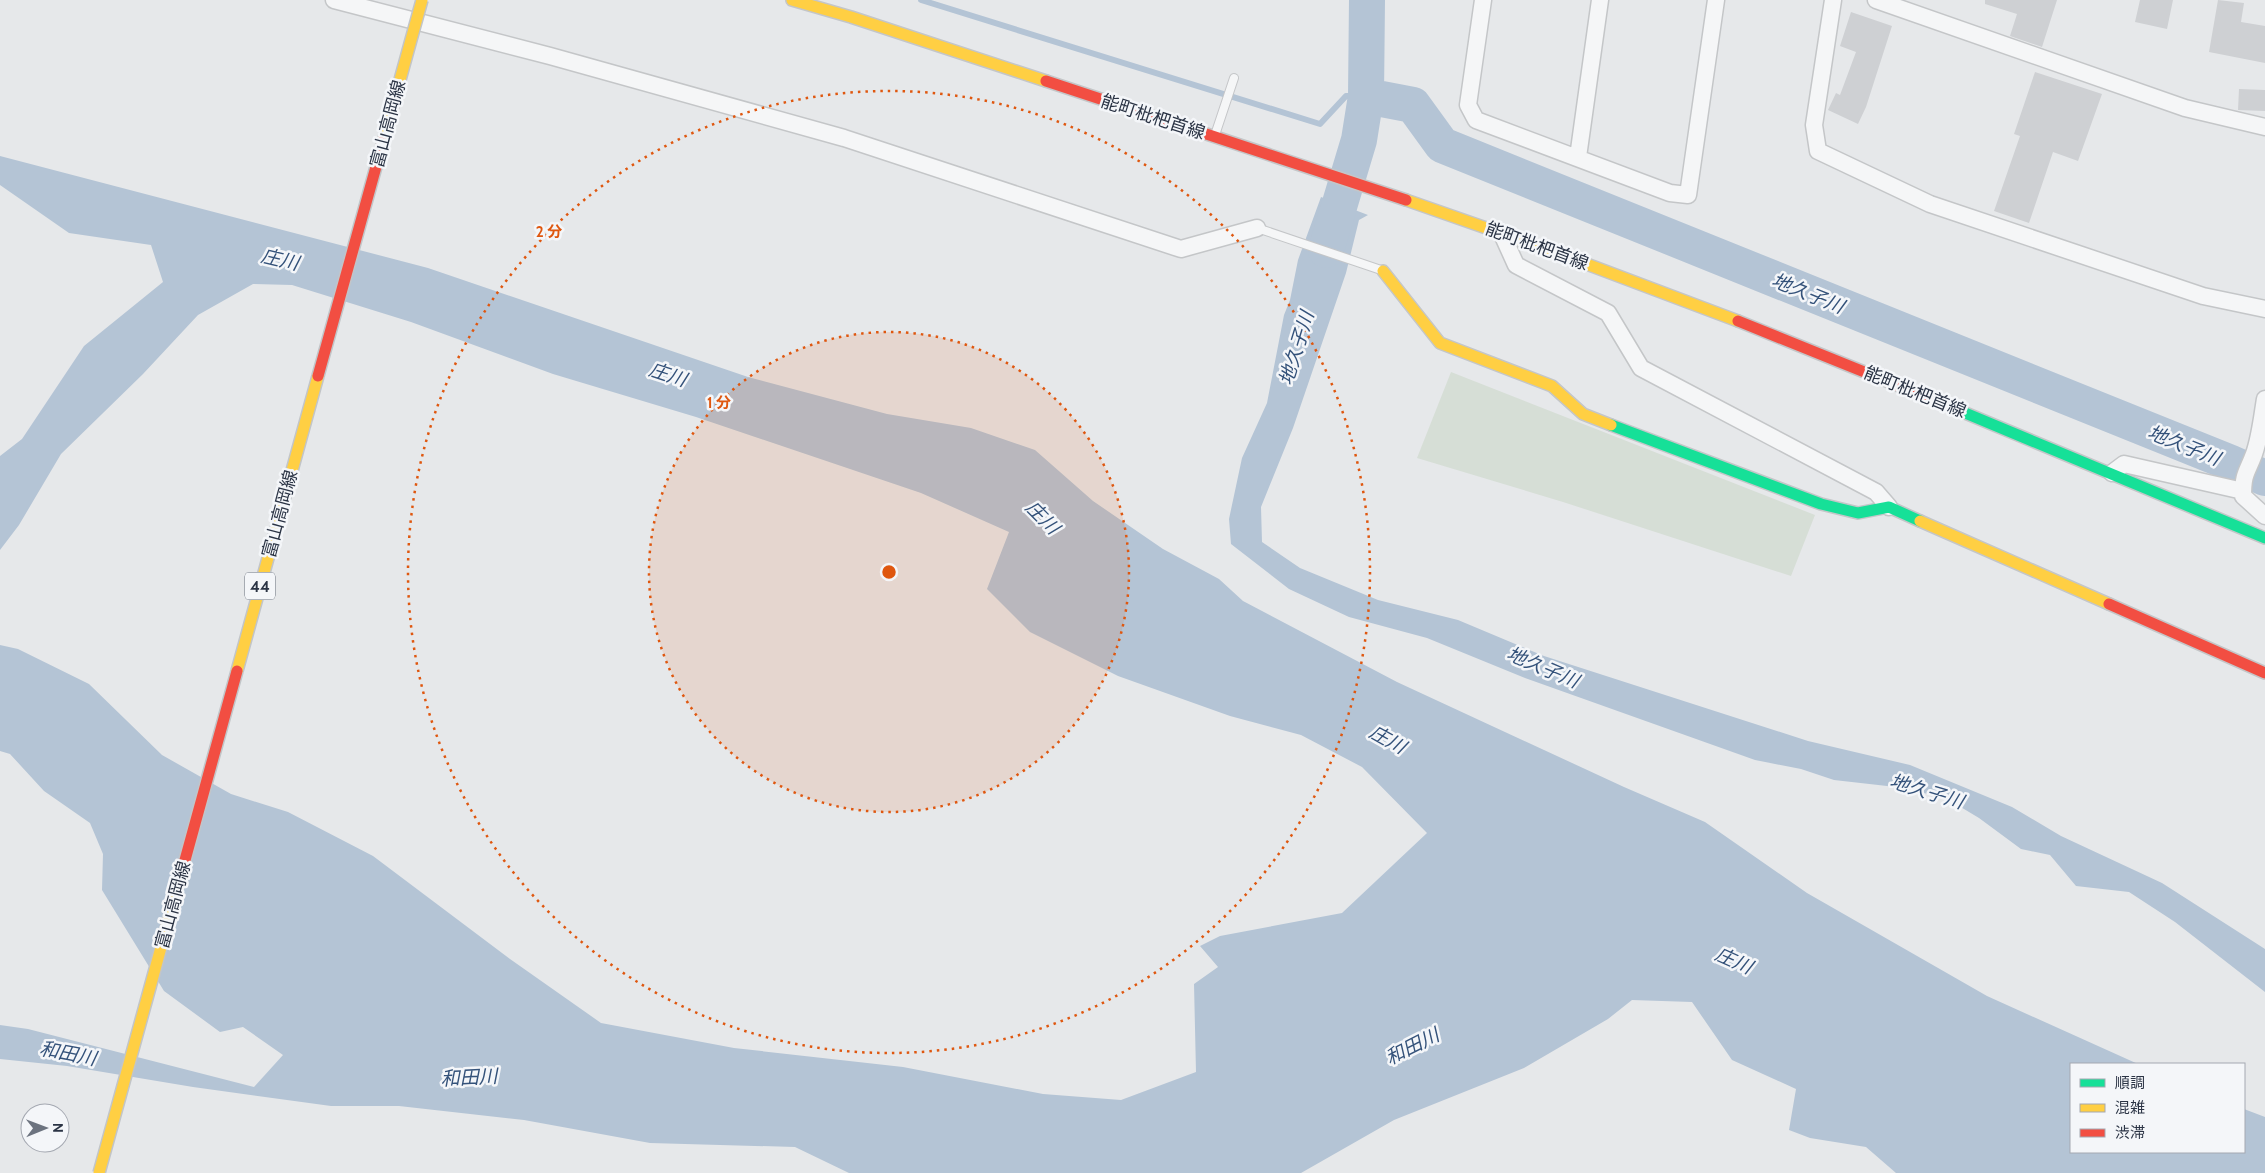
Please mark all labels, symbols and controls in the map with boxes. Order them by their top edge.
street label: 富山高岡線 [366,78,410,170]
street label: 能町枇杷首線 [1098,90,1208,144]
street label: 能町枇杷首線 [1482,217,1592,275]
text: 2 分 [536,223,562,241]
water label: 庄川 [259,244,303,275]
water label: 地久子川 [1768,269,1849,319]
water label: 地久子川 [1274,307,1319,388]
water label: 庄川 [646,358,691,392]
street label: 能町枇杷首線 [1861,362,1969,422]
text: 1 分 [707,394,731,412]
water label: 地久子川 [2144,421,2225,471]
street label: 富山高岡線 [258,468,302,560]
water label: 庄川 [1021,496,1066,540]
centre of rings [880,563,898,581]
road number: 44 [245,572,275,600]
water label: 地久子川 [1503,642,1584,694]
water label: 庄川 [1366,720,1412,760]
water label: 地久子川 [1887,769,1968,814]
street label: 富山高岡線 [151,859,195,951]
water label: 庄川 [1712,942,1758,980]
water label: 和田川 [1382,1022,1445,1070]
water label: 和田川 [38,1037,100,1071]
legend [2070,1063,2245,1153]
water label: 和田川 [440,1064,500,1090]
text: 順調 [2115,1074,2145,1092]
text: 混雑 [2115,1099,2145,1117]
north arrow [20,1103,70,1153]
text: N [49,1123,67,1133]
text: 渋滞 [2115,1124,2145,1142]

